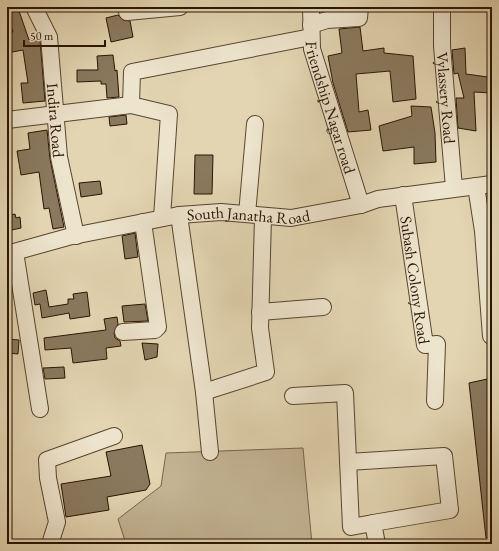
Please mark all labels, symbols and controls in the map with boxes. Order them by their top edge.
scale bar [24,22,105,48]
text: 50 m [30,28,54,44]
street label: Friendship Nagar road [301,41,361,177]
street label: Vylassery Road [432,51,461,145]
street label: Indira Road [42,82,70,159]
street label: South Janatha Road [186,201,312,229]
street label: Subash Colony Road [396,215,435,346]

